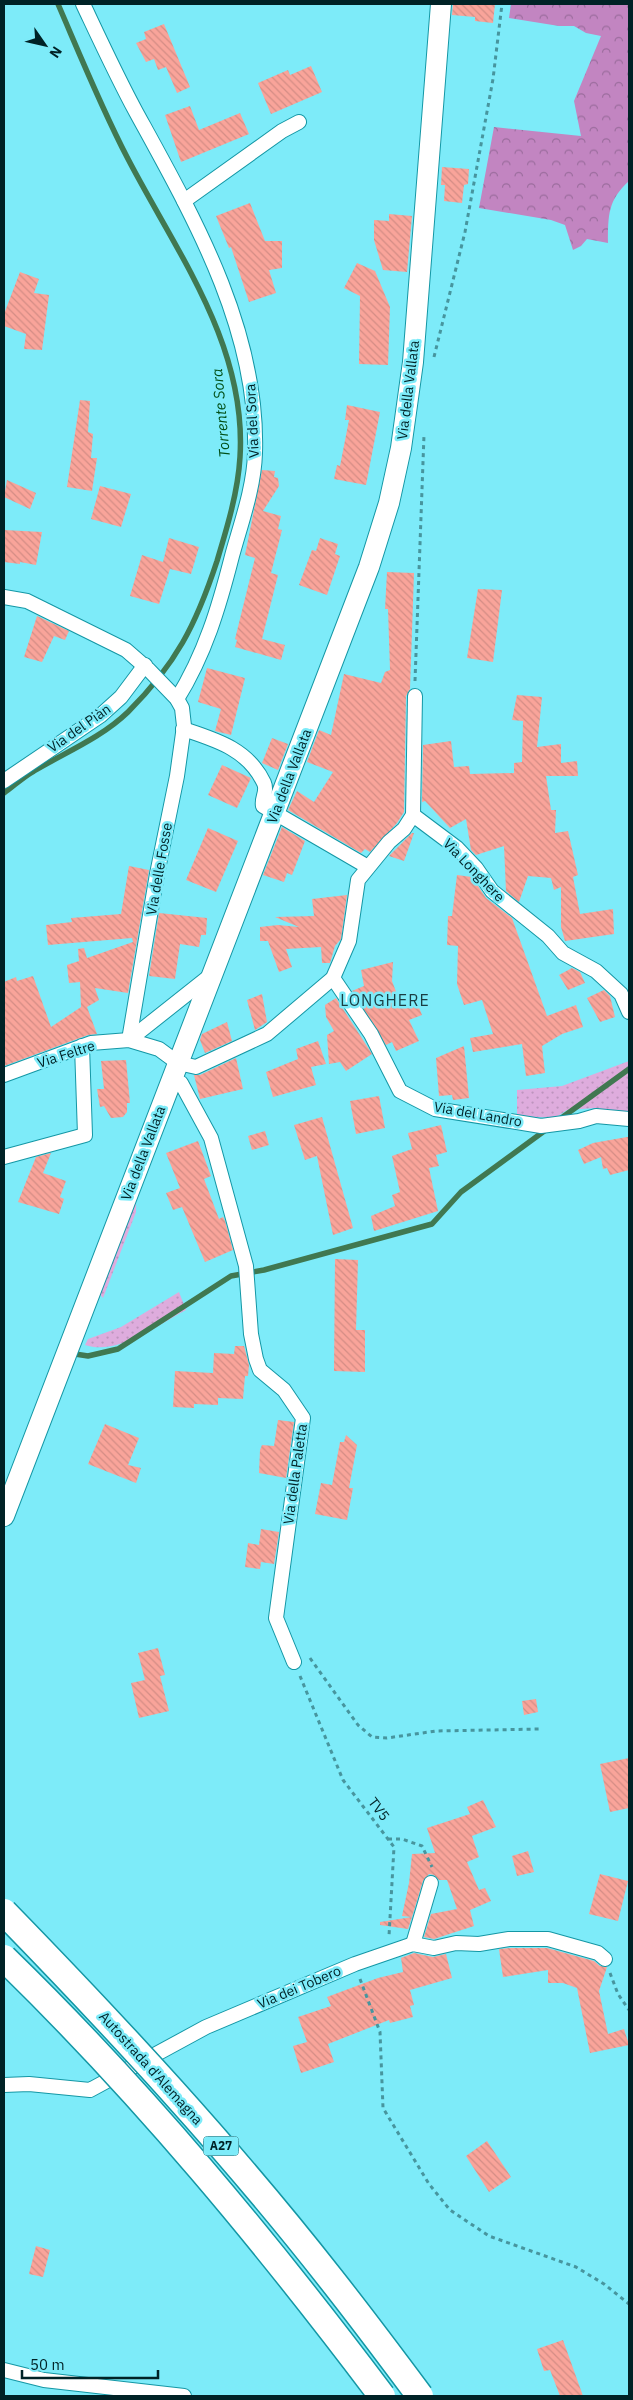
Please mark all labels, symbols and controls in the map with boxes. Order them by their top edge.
north arrow [20,20,70,70]
text: N [45,43,66,62]
street label: Via della Vallata [393,339,423,441]
water label: Torrente Sora [207,367,234,458]
street label: Via del Sora [241,383,263,459]
street label: Via del Piàn [44,700,114,756]
street label: Via della Vallata [263,726,315,826]
street label: Via delle Fosse [142,821,176,917]
street label: Via Longhere [439,835,509,906]
district label: LONGHERE [340,990,430,1010]
street label: Via Feltre [35,1036,97,1072]
street label: Via del Landro [433,1097,524,1131]
street label: Via della Vallata [117,1103,169,1203]
street label: Via della Paletta [279,1422,311,1525]
street label: TV5 [364,1794,394,1824]
street label: Via dei Tobero [254,1961,344,2013]
street label: Autostrada d'Alemagna [95,2008,207,2129]
road number: A27 [204,2136,238,2156]
scale bar [22,2348,159,2380]
text: 50 m [30,2355,65,2374]

